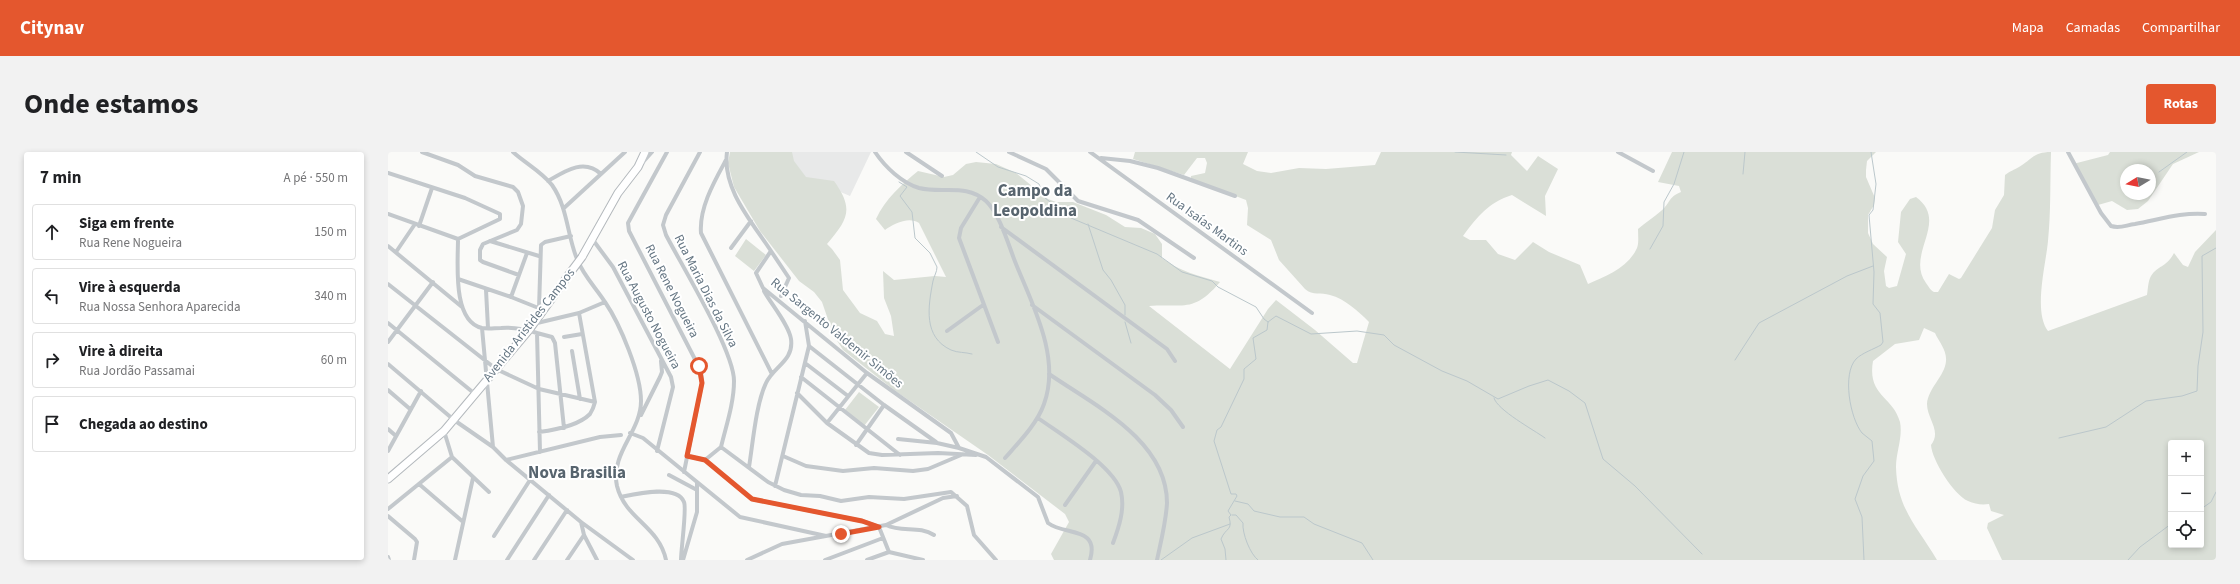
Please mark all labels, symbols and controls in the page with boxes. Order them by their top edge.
text: Citynav [20,15,84,42]
text: Mapa [2012,18,2044,38]
text: Camadas [2066,18,2120,38]
text: Compartilhar [2142,18,2220,38]
text: Onde estamos [24,84,198,124]
button: Rotas [2146,84,2216,124]
north arrow [2120,164,2156,200]
text: 7 min [40,166,81,190]
text: A pé · 550 m [283,169,348,187]
district label: Campo da Leopoldina [993,179,1077,223]
street label: Rua Isaías Martins [1162,188,1252,260]
text: Siga em frente [79,213,174,234]
icon: ahead [41,221,63,243]
text: 150 m [314,223,347,241]
street label: Rua Maria Dias da Silva [670,231,742,351]
text: Rua Rene Nogueira [79,234,182,252]
street label: Rua Rene Nogueira [641,241,703,341]
street label: Rua Augusto Nogueira [613,258,685,372]
street label: Avenida Aristides Campos [479,264,579,386]
street label: Rua Sargento Valdemir Simões [767,274,908,393]
text: Vire à esquerda [79,277,181,298]
icon: left [41,285,63,307]
text: 340 m [314,287,347,305]
text: Rua Nossa Senhora Aparecida [79,298,240,316]
text: Vire à direita [79,341,163,362]
icon: right [41,349,63,371]
text: 60 m [321,351,347,369]
route start [690,357,708,375]
text: Rua Jordão Passamai [79,362,195,380]
icon: arrive [41,413,63,435]
text: Chegada ao destino [79,414,208,435]
map controls [2168,440,2204,548]
button: + [2168,440,2204,476]
district label: Nova Brasilia [528,461,626,485]
button: − [2168,476,2204,512]
button: locate [2168,512,2204,548]
route end [832,525,850,543]

